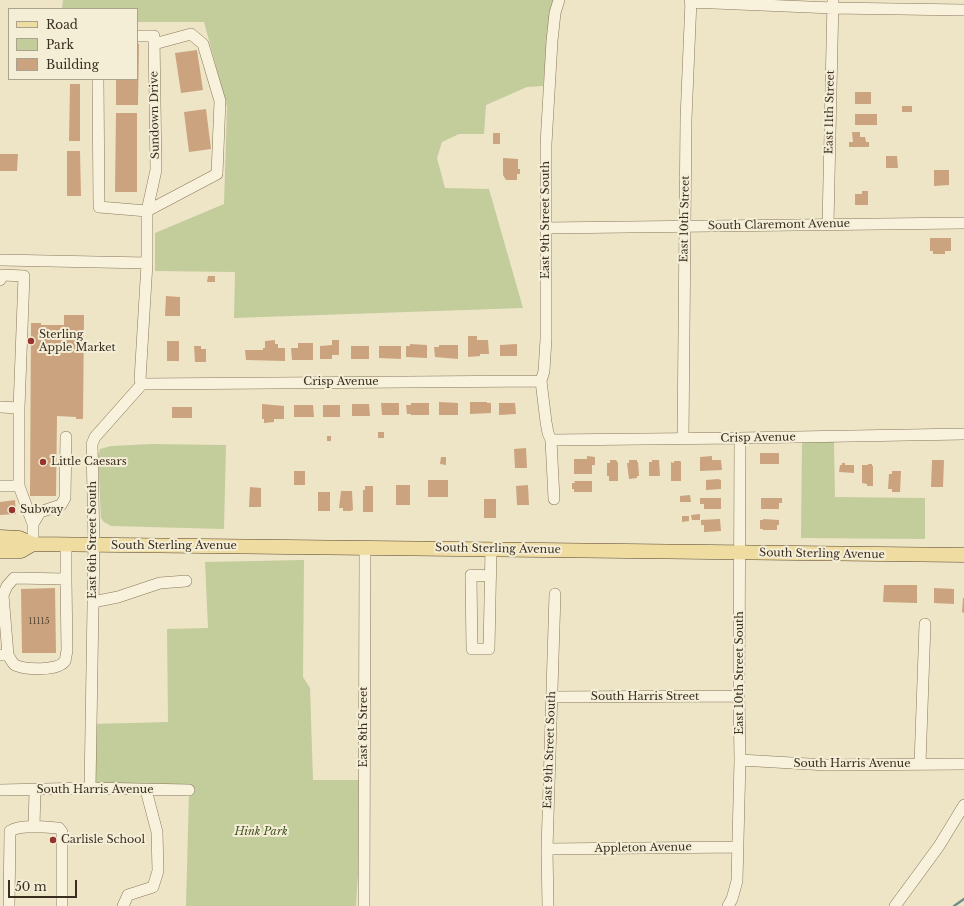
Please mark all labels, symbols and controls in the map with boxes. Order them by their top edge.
legend [8,8,138,80]
text: Road [46,17,78,32]
text: Park [46,37,74,52]
text: Building [46,57,99,72]
street label: East 11th Street [823,70,837,154]
street label: Sundown Drive [148,71,162,159]
street label: East 9th Street South [539,161,553,279]
street label: East 10th Street [678,175,692,263]
street label: South Claremont Avenue [708,217,850,233]
place label: Sterling Apple Market [39,328,116,354]
marker: Sterling Apple Market [26,336,36,346]
street label: Crisp Avenue [303,375,379,389]
street label: Crisp Avenue [720,431,796,445]
place label: Little Caesars [51,455,127,469]
marker: Little Caesars [38,457,48,467]
street label: East 6th Street South [86,481,100,599]
place label: Subway [20,503,64,517]
marker: Subway [7,505,17,515]
street label: South Sterling Avenue [111,539,237,553]
street label: South Sterling Avenue [435,541,561,557]
street label: South Sterling Avenue [759,546,885,562]
street label: East 10th Street South [733,611,747,735]
house number: 11115 [28,616,50,626]
street label: East 8th Street [357,686,371,768]
street label: South Harris Street [591,690,699,704]
street label: East 9th Street South [541,691,559,809]
street label: South Harris Avenue [793,757,911,771]
street label: South Harris Avenue [36,783,154,797]
park label: Hink Park [234,825,288,839]
place label: Carlisle School [61,833,145,847]
marker: Carlisle School [48,835,58,845]
street label: Appleton Avenue [594,841,692,855]
scale bar [10,872,79,898]
text: 50 m [15,879,47,894]

